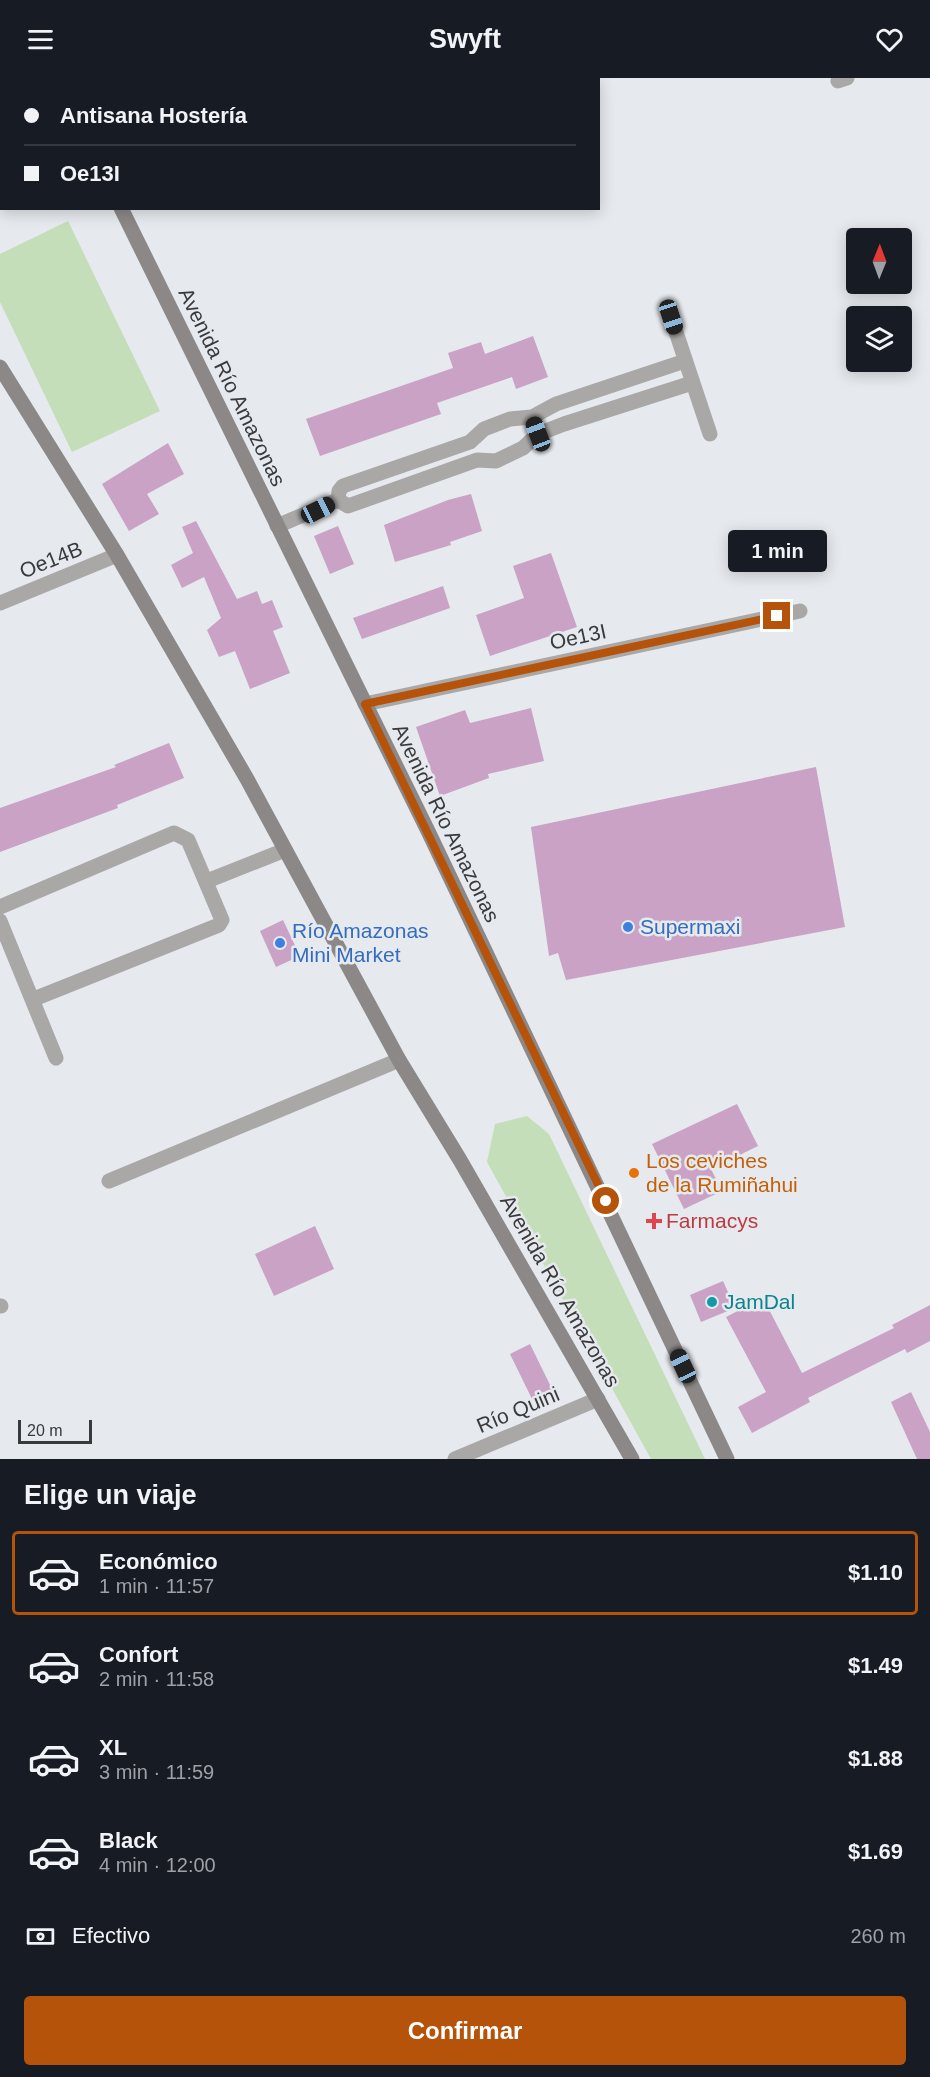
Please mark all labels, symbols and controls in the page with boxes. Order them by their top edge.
icon: menu [24,23,57,56]
icon: heart [873,23,906,56]
text: Swyft [429,24,501,54]
text: Antisana Hostería [60,103,247,128]
text: Oe13I [60,161,120,186]
north arrow [846,228,912,294]
map controls [846,228,912,372]
street label: Avenida Río Amazonas [174,284,291,490]
car [657,297,685,337]
button: layers [846,306,912,372]
car [523,414,553,454]
car [298,494,338,526]
callout: 1 min [728,529,826,571]
street label: Oe14B [16,537,85,582]
text: 1 min [751,540,804,562]
route end [763,602,790,629]
street label: Oe13I [548,619,608,654]
street label: Avenida Río Amazonas [388,720,505,926]
place label: Supermaxi [640,915,740,938]
place label: Río Amazonas Mini Market [292,919,429,966]
marker: Supermaxi [621,920,635,934]
marker: Río Amazonas Mini Market [273,936,287,950]
place label: Los ceviches de la Rumiñahui [646,1149,798,1196]
marker: Los ceviches de la Rumiñahui [627,1166,641,1180]
route start [592,1187,619,1214]
street label: Avenida Río Amazonas [496,1191,625,1391]
place label: Farmacys [666,1209,758,1232]
marker: Farmacys [647,1214,661,1228]
place label: JamDal [724,1290,795,1313]
marker: JamDal [705,1295,719,1309]
car [667,1346,699,1386]
street label: Río Quini [473,1382,563,1437]
scale bar [18,1417,92,1444]
text: 20 m [27,1422,63,1439]
text: Elige un viaje [24,1480,197,1510]
icon: car [27,1546,81,1600]
text: Económico [99,1549,218,1574]
text: $1.10 [848,1560,903,1585]
text: 1 min · 11:57 [99,1575,214,1597]
icon: car [27,1639,81,1693]
text: Confort [99,1642,178,1667]
text: $1.49 [848,1653,903,1678]
text: 2 min · 11:58 [99,1668,214,1690]
icon: car [27,1732,81,1786]
text: XL [99,1735,127,1760]
text: $1.88 [848,1746,903,1771]
text: 3 min · 11:59 [99,1761,214,1783]
icon: car [27,1825,81,1879]
text: Black [99,1828,158,1853]
text: $1.69 [848,1839,903,1864]
text: 4 min · 12:00 [99,1854,216,1876]
icon: cash [24,1920,57,1953]
text: Efectivo [72,1923,150,1948]
text: 260 m [850,1925,906,1947]
button: Confirmar [24,1996,906,2065]

